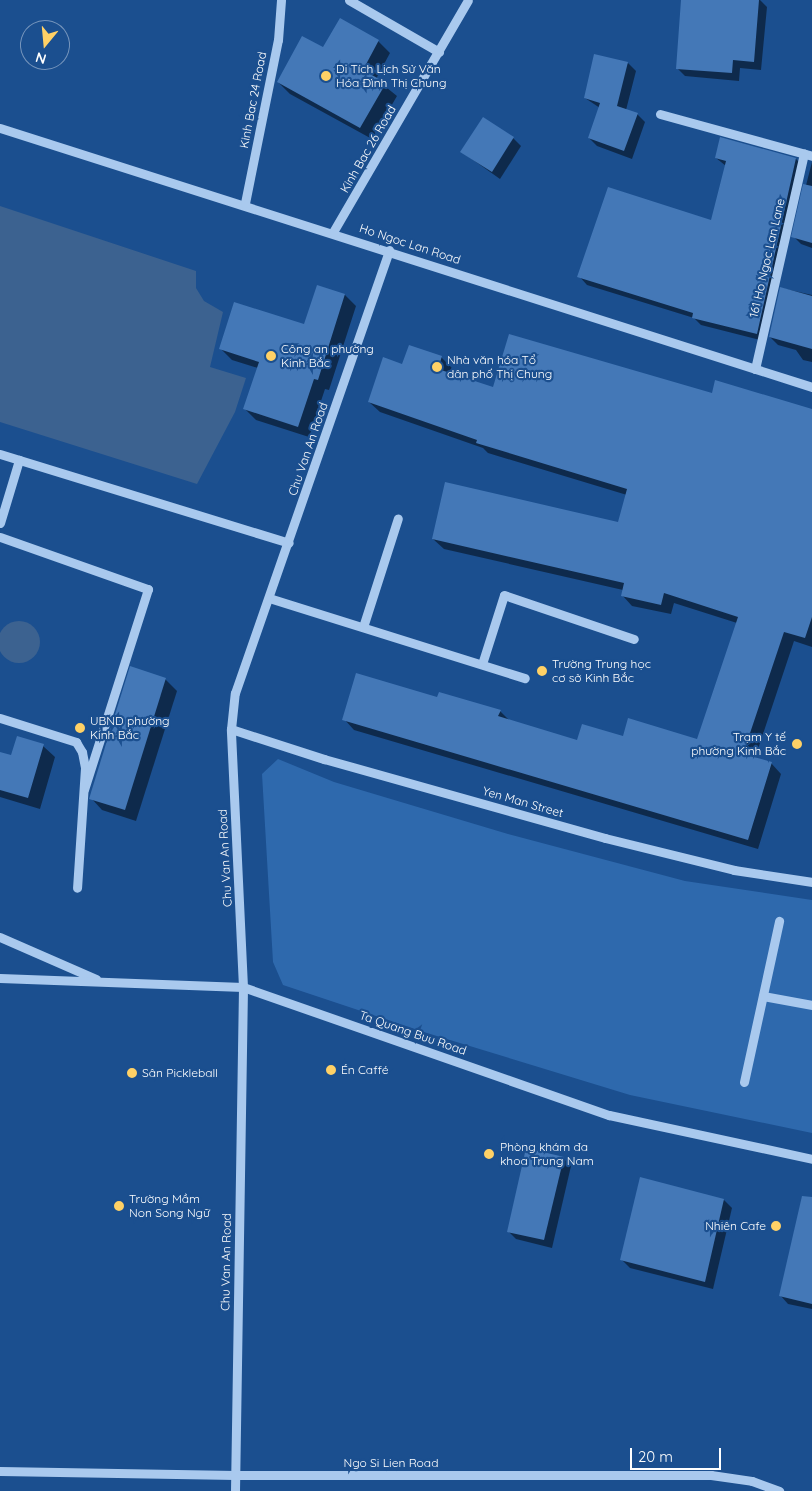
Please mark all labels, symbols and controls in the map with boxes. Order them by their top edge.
north arrow [20,20,70,70]
text: N [33,48,48,69]
street label: Kinh Bac 24 Road [237,50,269,150]
place label: Di Tích Lịch Sử Văn Hóa Đình Thị Chung [336,62,446,90]
marker: Di Tích Lịch Sử Văn Hóa Đình Thị Chung [320,70,332,82]
street label: Kinh Bac 26 Road [337,103,399,195]
street label: 161 Ho Ngoc Lan Lane [746,197,788,319]
street label: Ho Ngoc Lan Road [358,221,462,267]
place label: Công an phường Kinh Bắc [281,342,374,370]
marker: Công an phường Kinh Bắc [265,350,277,362]
place label: Nhà văn hóa Tổ dân phố Thị Chung [447,353,552,381]
marker: Nhà văn hóa Tổ dân phố Thị Chung [431,361,443,373]
street label: Chu Van An Road [285,400,331,498]
place label: Trường Trung học cơ sở Kinh Bắc [552,657,651,685]
marker: Trường Trung học cơ sở Kinh Bắc [536,665,548,677]
place label: UBND phường Kinh Bắc [90,714,170,742]
marker: UBND phường Kinh Bắc [74,722,86,734]
place label: Trạm Y tế phường Kinh Bắc [691,730,786,758]
marker: Trạm Y tế phường Kinh Bắc [790,737,804,751]
street label: Yen Man Street [481,784,565,820]
street label: Chu Van An Road [215,809,235,907]
street label: Ta Quang Buu Road [358,1008,468,1058]
place label: Én Caffé [341,1063,389,1077]
marker: Én Caffé [325,1064,337,1076]
place label: Sân Pickleball [142,1066,218,1080]
marker: Sân Pickleball [126,1067,138,1079]
place label: Phòng khám đa khoa Trung Nam [500,1140,594,1168]
marker: Phòng khám đa khoa Trung Nam [482,1147,496,1161]
place label: Trường Mầm Non Song Ngữ [129,1192,210,1220]
marker: Trường Mầm Non Song Ngữ [113,1200,125,1212]
street label: Chu Van An Road [218,1213,234,1311]
place label: Nhiên Cafe [705,1219,766,1233]
marker: Nhiên Cafe [770,1220,782,1232]
scale bar [632,1438,723,1470]
text: 20 m [638,1447,673,1466]
street label: Ngo Si Lien Road [344,1456,438,1470]

